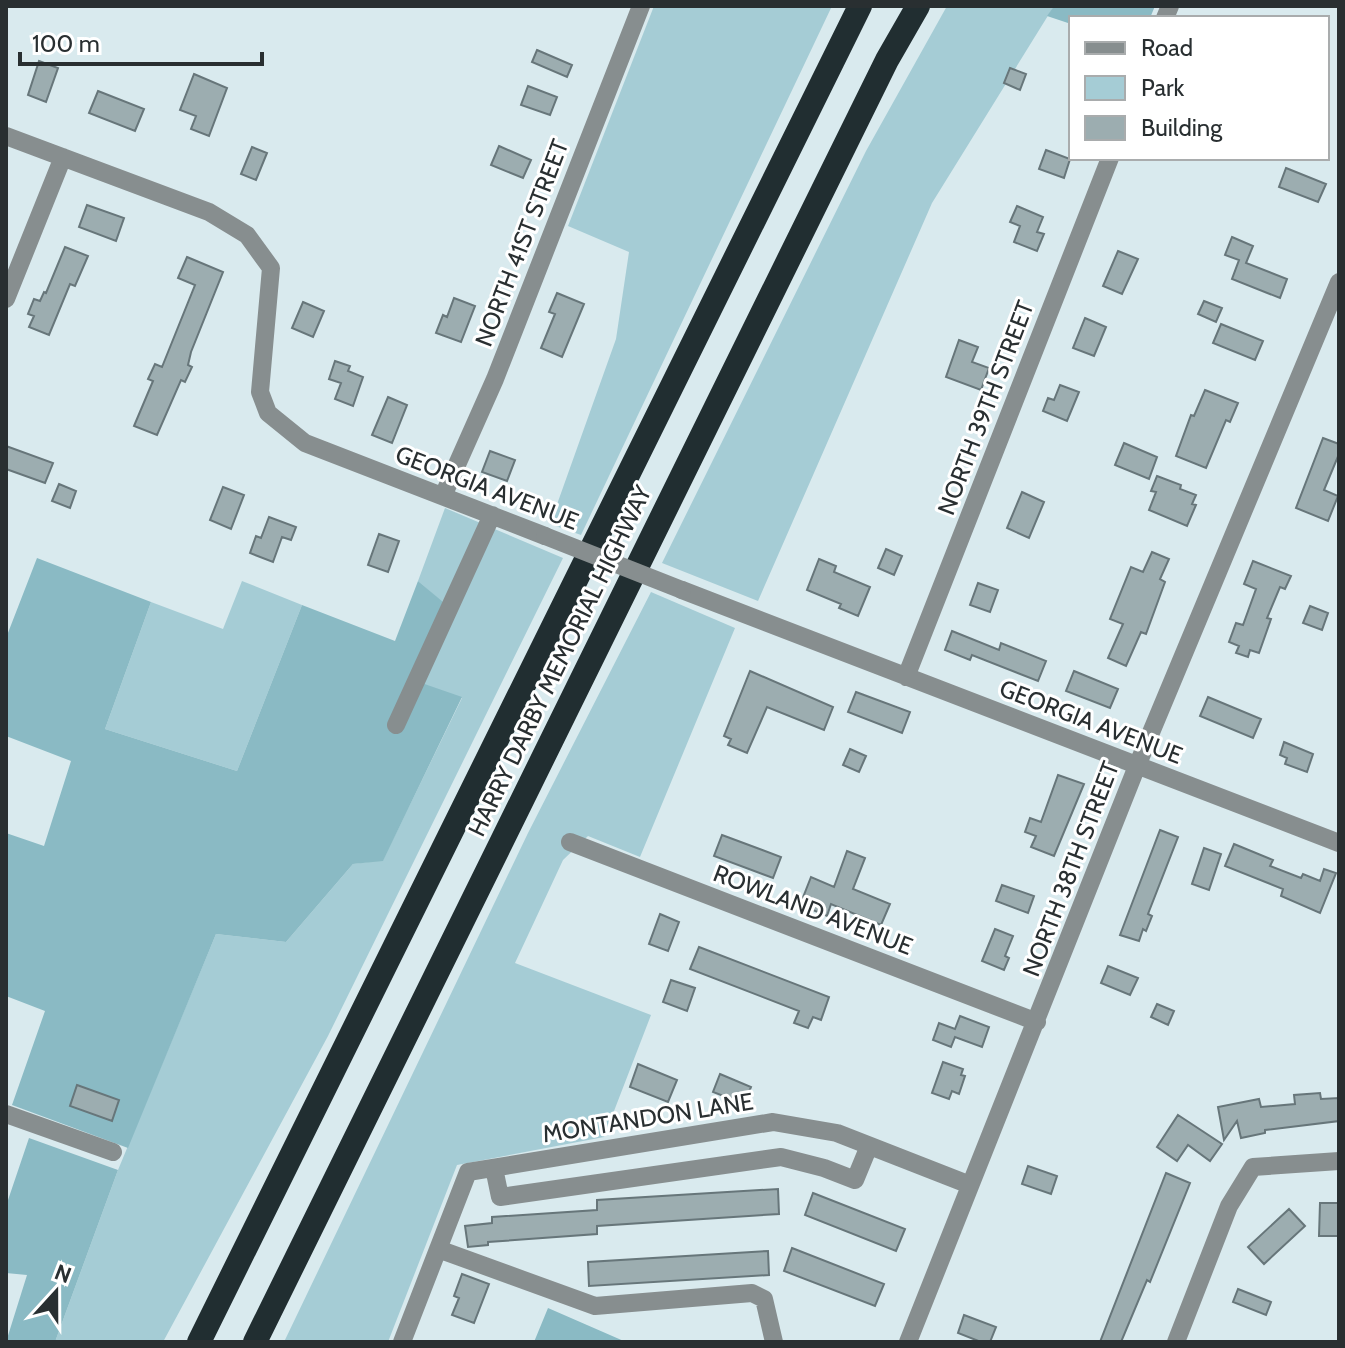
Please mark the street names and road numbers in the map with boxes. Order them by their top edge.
street label: NORTH 41ST STREET [469,135,574,350]
street label: NORTH 39TH STREET [931,296,1040,519]
street label: GEORGIA AVENUE [392,439,583,536]
street label: HARRY DARBY MEMORIAL HIGHWAY [462,480,657,841]
street label: GEORGIA AVENUE [996,673,1187,770]
street label: NORTH 38TH STREET [1016,757,1125,980]
street label: ROWLAND AVENUE [709,858,917,961]
street label: MONTANDON LANE [540,1087,755,1149]

